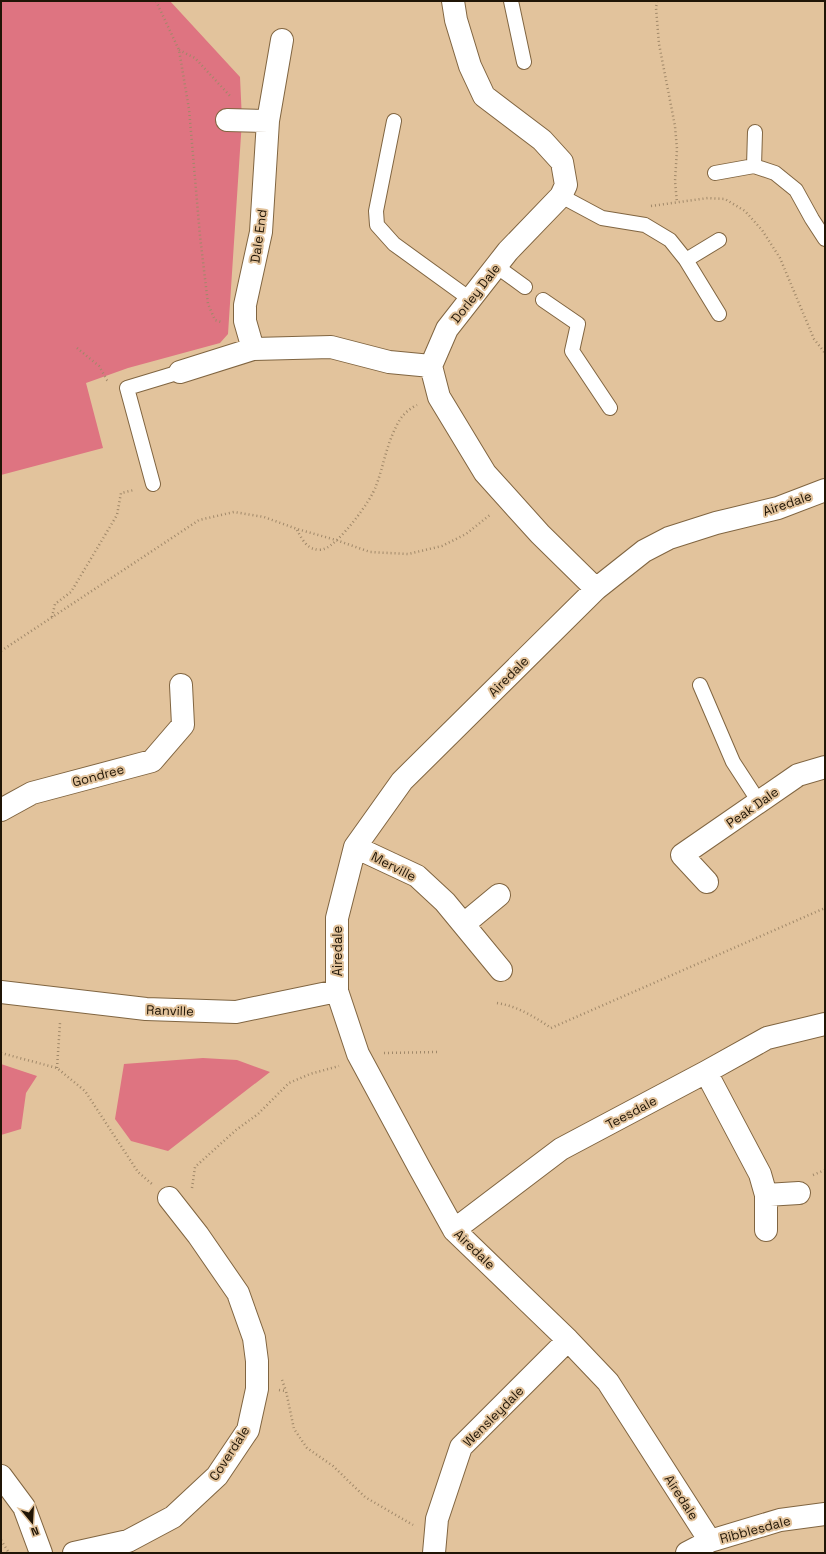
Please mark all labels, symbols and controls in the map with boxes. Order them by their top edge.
street label: Dale End [246,208,271,264]
street label: Dorley Dale [447,260,504,326]
street label: Airedale [761,487,814,520]
street label: Airedale [484,652,532,700]
street label: Gondree [70,760,126,791]
street label: Peak Dale [723,783,782,832]
street label: Merville [368,848,419,885]
street label: Airedale [329,926,346,976]
street label: Ranville [146,1001,194,1020]
street label: Teesdale [603,1092,660,1133]
street label: Airedale [451,1226,499,1273]
street label: Wensleydale [459,1382,527,1450]
street label: Coverdale [205,1423,253,1484]
street label: Airedale [661,1471,702,1523]
north arrow [12,1502,52,1542]
street label: Ribblesdale [718,1512,792,1547]
text: N [29,1524,41,1539]

